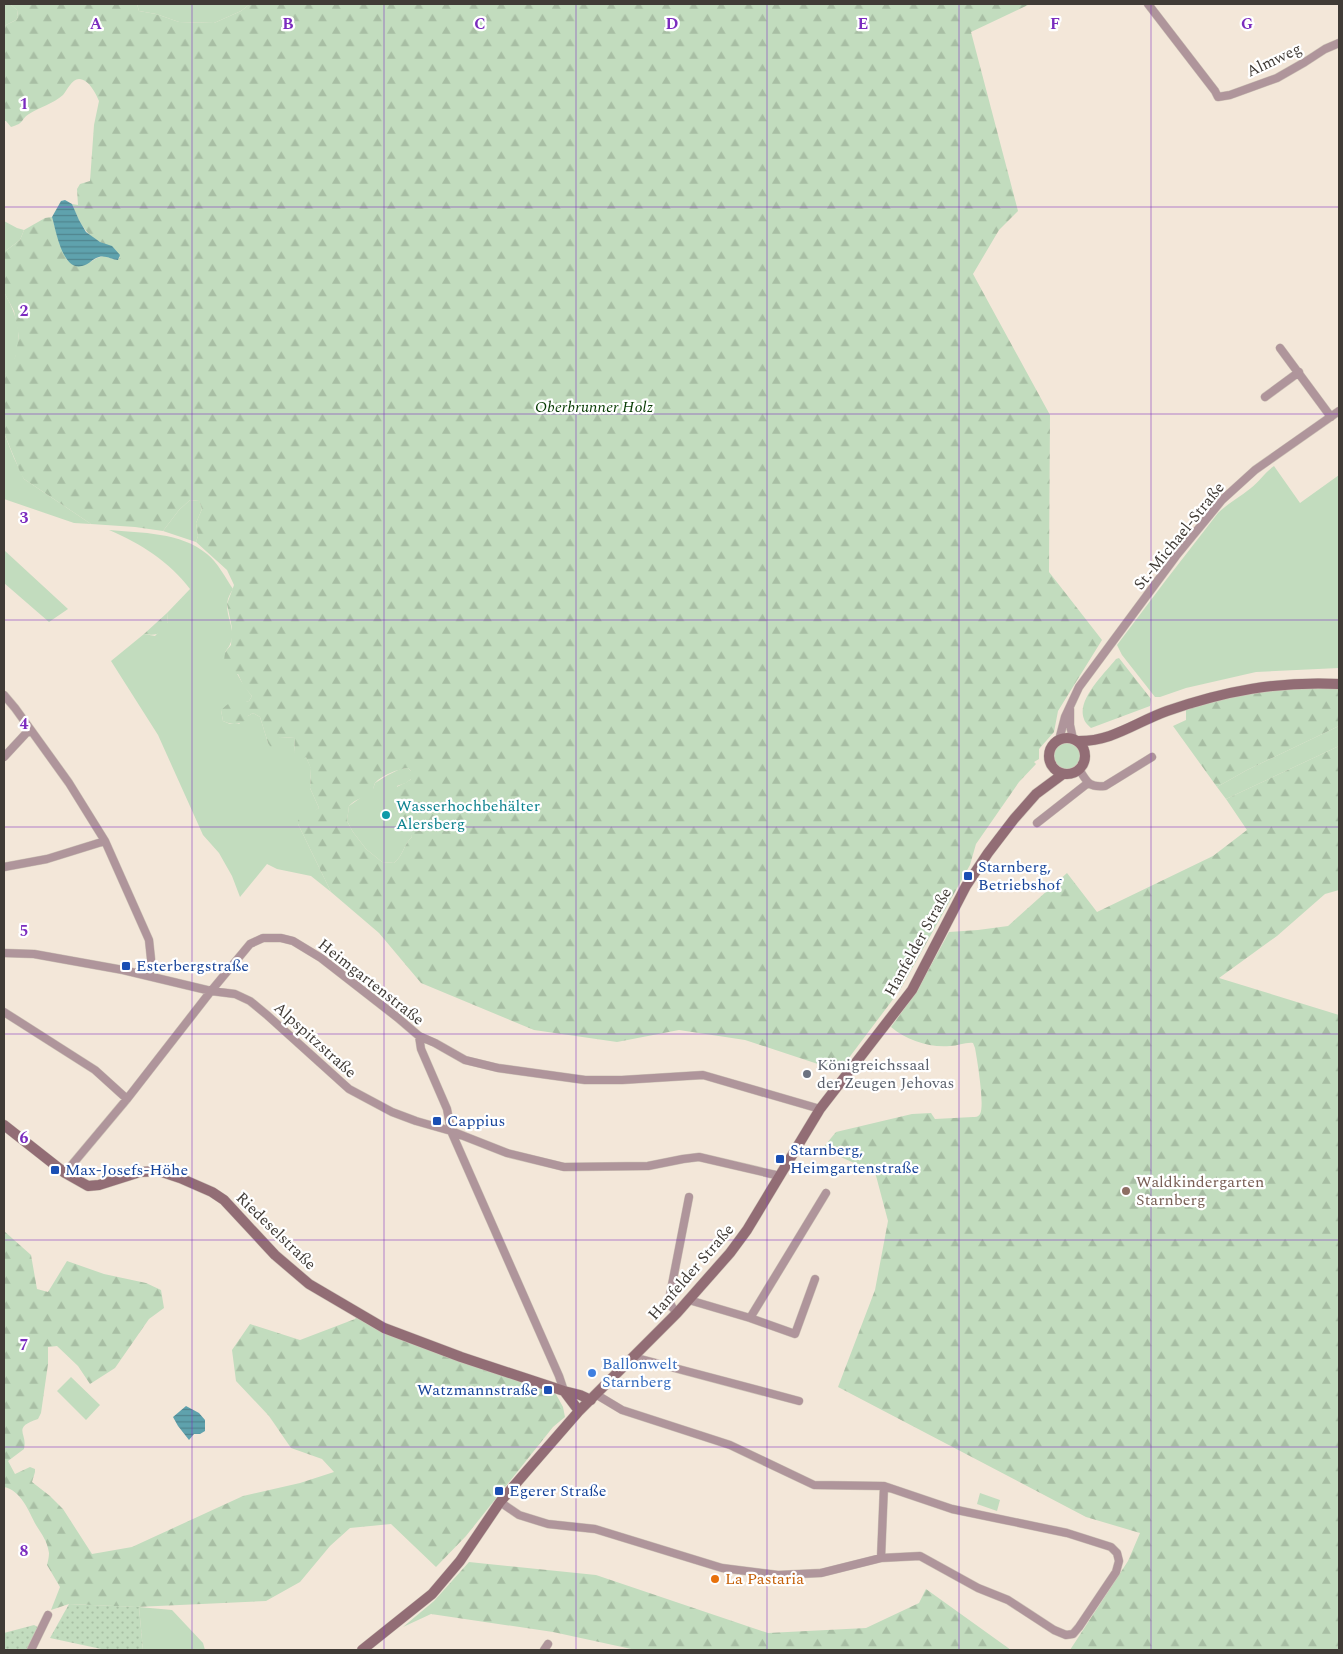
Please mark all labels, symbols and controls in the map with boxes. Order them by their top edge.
text: A [90,12,103,36]
text: B [282,12,294,36]
text: C [474,12,486,36]
text: D [666,12,679,36]
text: E [858,12,868,36]
text: F [1050,12,1060,36]
text: G [1241,12,1253,36]
street label: Almweg [1242,37,1306,83]
text: 1 [20,92,28,116]
text: 2 [20,299,29,323]
park label: Oberbrunner Holz [535,395,653,419]
street label: St.-Michael-Straße [1128,477,1230,595]
text: 3 [20,506,29,530]
text: 4 [20,712,29,736]
place label: Wasserhochbehälter Alersberg [396,794,540,836]
marker: Wasserhochbehälter Alersberg [380,809,392,821]
place label: Starnberg, Betriebshof [978,855,1062,897]
marker: Starnberg, Betriebshof [962,870,974,882]
street label: Hanfelder Straße [878,883,958,1001]
text: 5 [20,919,28,943]
street label: Heimgartenstraße [313,933,429,1031]
place label: Esterbergstraße [136,954,249,978]
marker: Esterbergstraße [120,960,132,972]
street label: Alpspitzstraße [268,996,362,1084]
place label: Königreichssaal der Zeugen Jehovas [817,1053,954,1095]
marker: Königreichssaal der Zeugen Jehovas [801,1068,813,1080]
place label: Cappius [447,1109,505,1133]
marker: Cappius [431,1115,443,1127]
text: 6 [20,1126,29,1150]
place label: Starnberg, Heimgartenstraße [790,1138,919,1180]
marker: Starnberg, Heimgartenstraße [774,1153,786,1165]
place label: Max-Josefs-Höhe [65,1158,188,1182]
marker: Max-Josefs-Höhe [49,1164,61,1176]
place label: Waldkindergarten Starnberg [1136,1170,1264,1212]
marker: Waldkindergarten Starnberg [1120,1185,1132,1197]
street label: Riedeselstraße [230,1186,322,1276]
street label: Hanfelder Straße [642,1218,740,1326]
text: 7 [20,1333,29,1357]
place label: Ballonwelt Starnberg [602,1352,678,1394]
marker: Ballonwelt Starnberg [586,1367,598,1379]
place label: Watzmannstraße [417,1378,538,1402]
marker: Watzmannstraße [542,1384,554,1396]
place label: Egerer Straße [509,1479,606,1503]
marker: Egerer Straße [493,1485,505,1497]
text: 8 [20,1539,29,1563]
place label: La Pastaria [725,1567,804,1591]
marker: La Pastaria [709,1573,721,1585]

